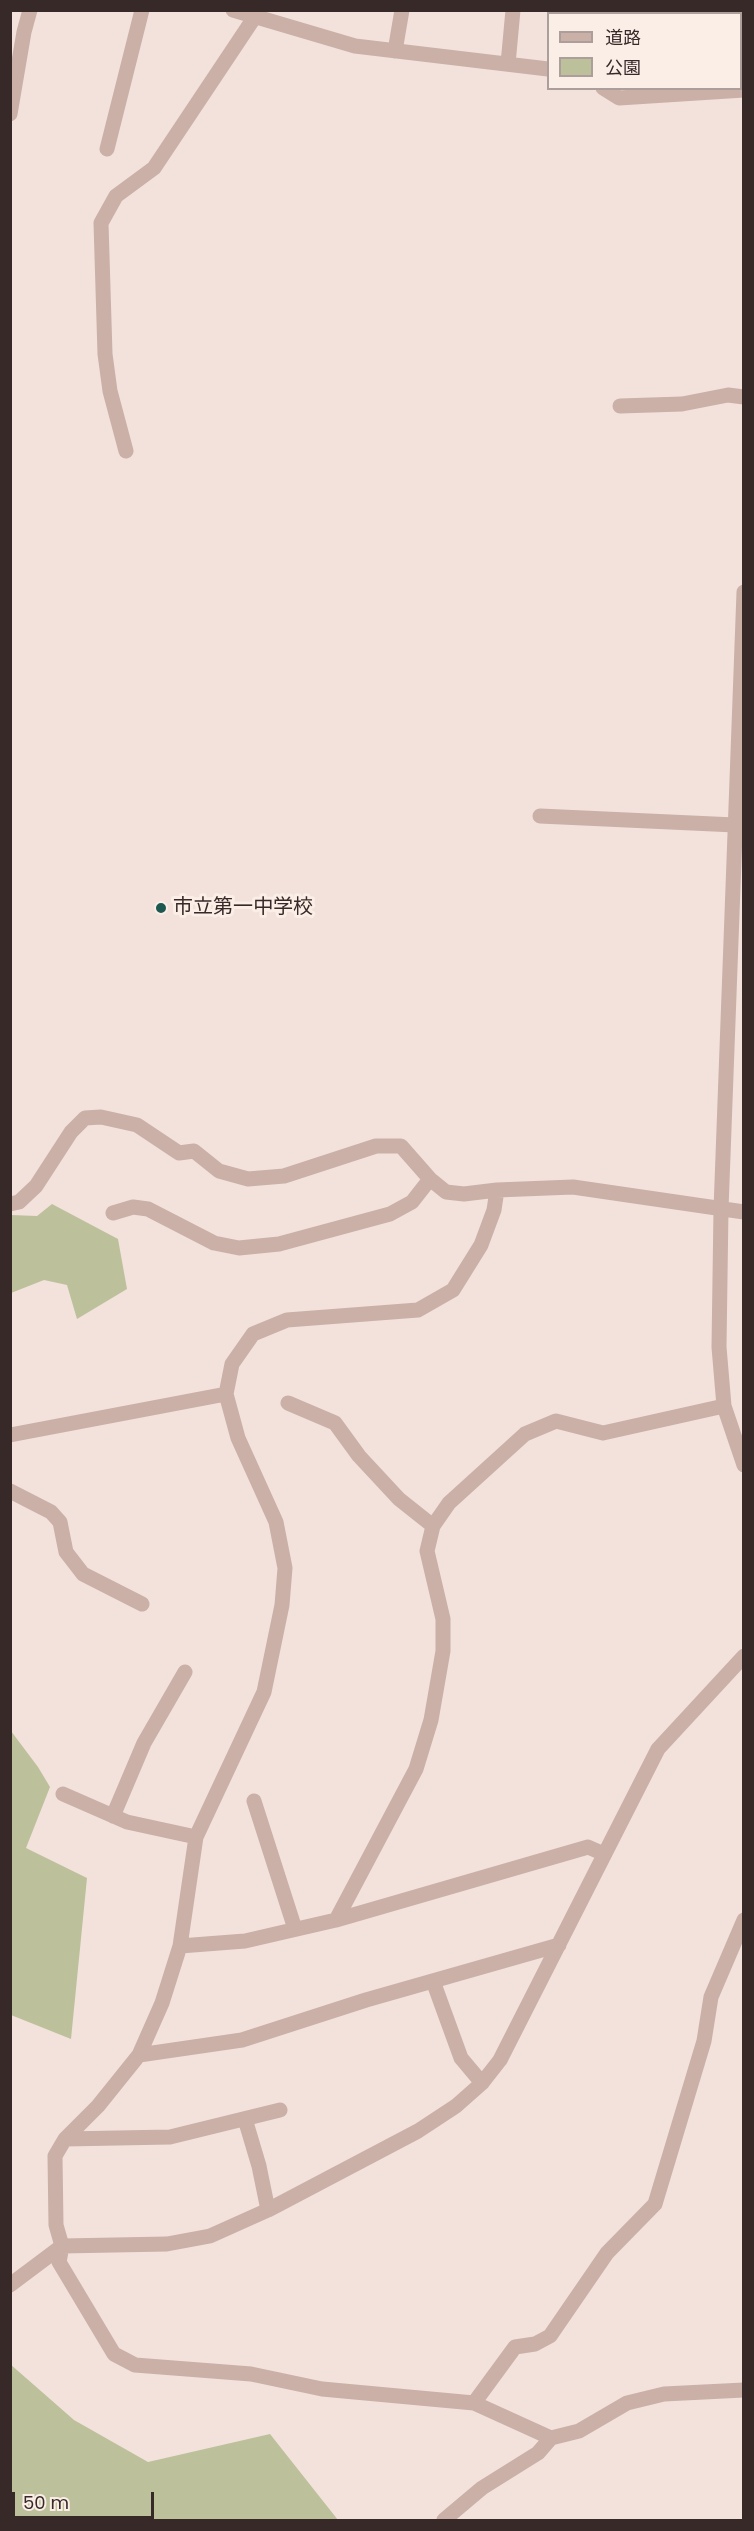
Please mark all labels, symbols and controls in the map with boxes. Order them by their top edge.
legend [547,12,742,90]
text: 道路 [605,25,641,50]
text: 公園 [605,55,641,80]
place label: 市立第一中学校 [173,896,313,920]
marker: 市立第一中学校 [154,901,168,915]
scale bar [15,2480,158,2518]
text: 50 m [23,2490,69,2515]

